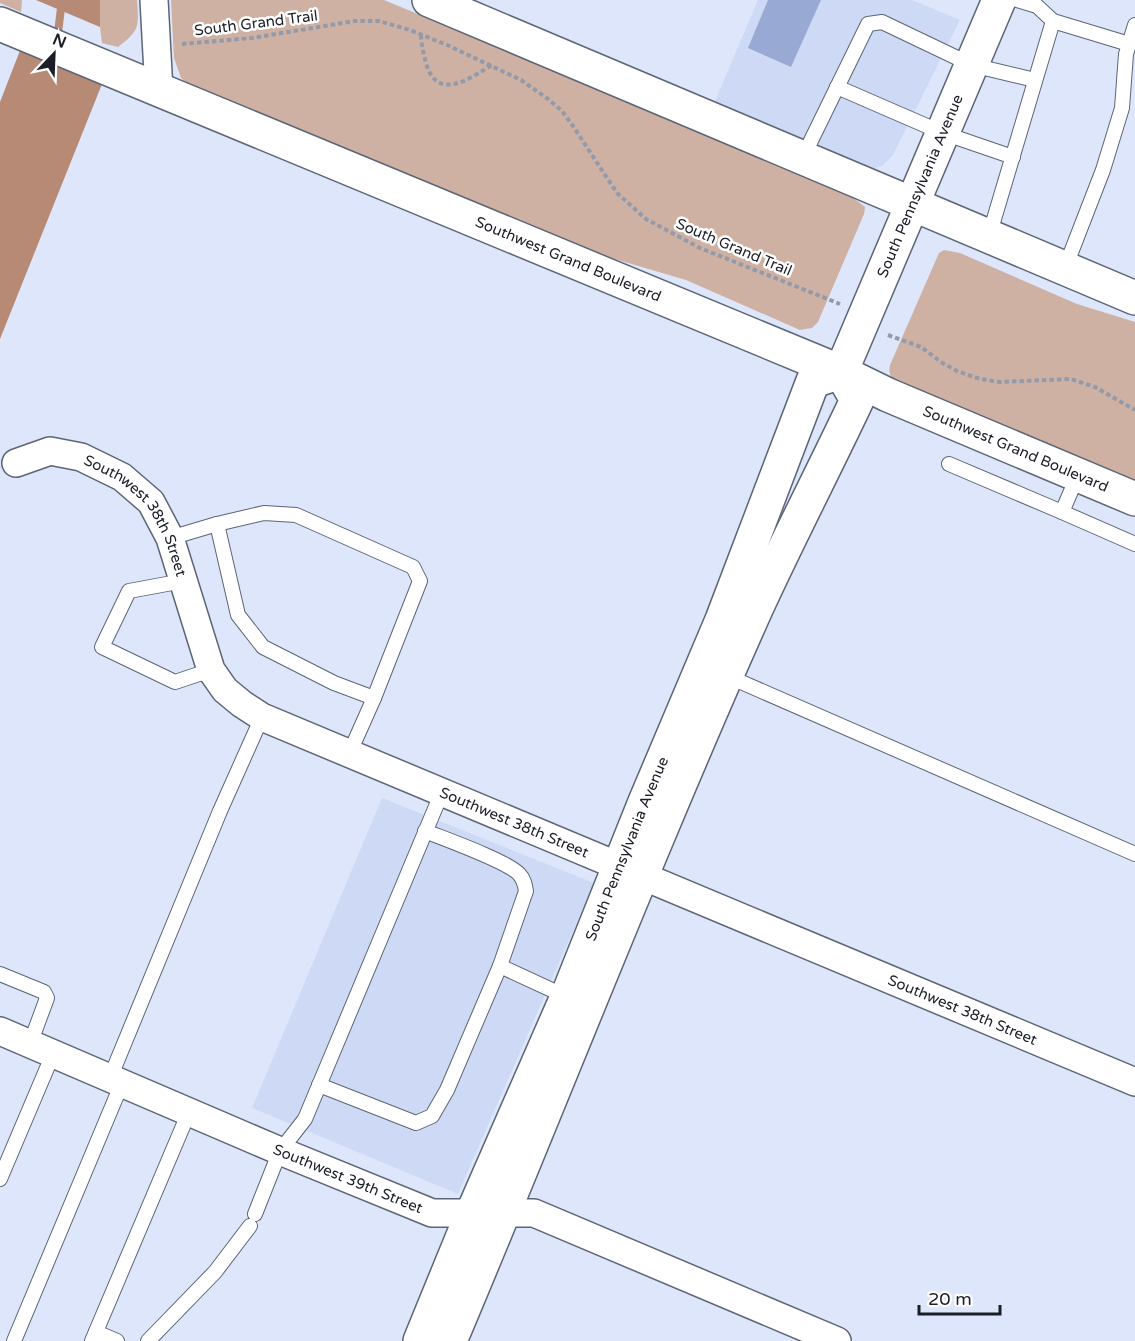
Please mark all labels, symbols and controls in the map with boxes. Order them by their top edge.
street label: South Grand Trail [193,7,319,39]
north arrow [24,24,84,84]
text: N [50,29,69,53]
street label: South Pennsylvania Avenue [873,92,967,280]
street label: Southwest Grand Boulevard [473,213,664,306]
street label: South Grand Trail [673,214,795,280]
street label: Southwest Grand Boulevard [920,402,1111,496]
street label: Southwest 38th Street [81,451,190,579]
street label: South Pennsylvania Avenue [581,754,672,943]
street label: Southwest 38th Street [437,783,592,862]
street label: Southwest 38th Street [885,971,1040,1049]
street label: Southwest 39th Street [270,1140,426,1217]
scale bar [919,1278,1000,1316]
text: 20 m [928,1288,972,1310]

